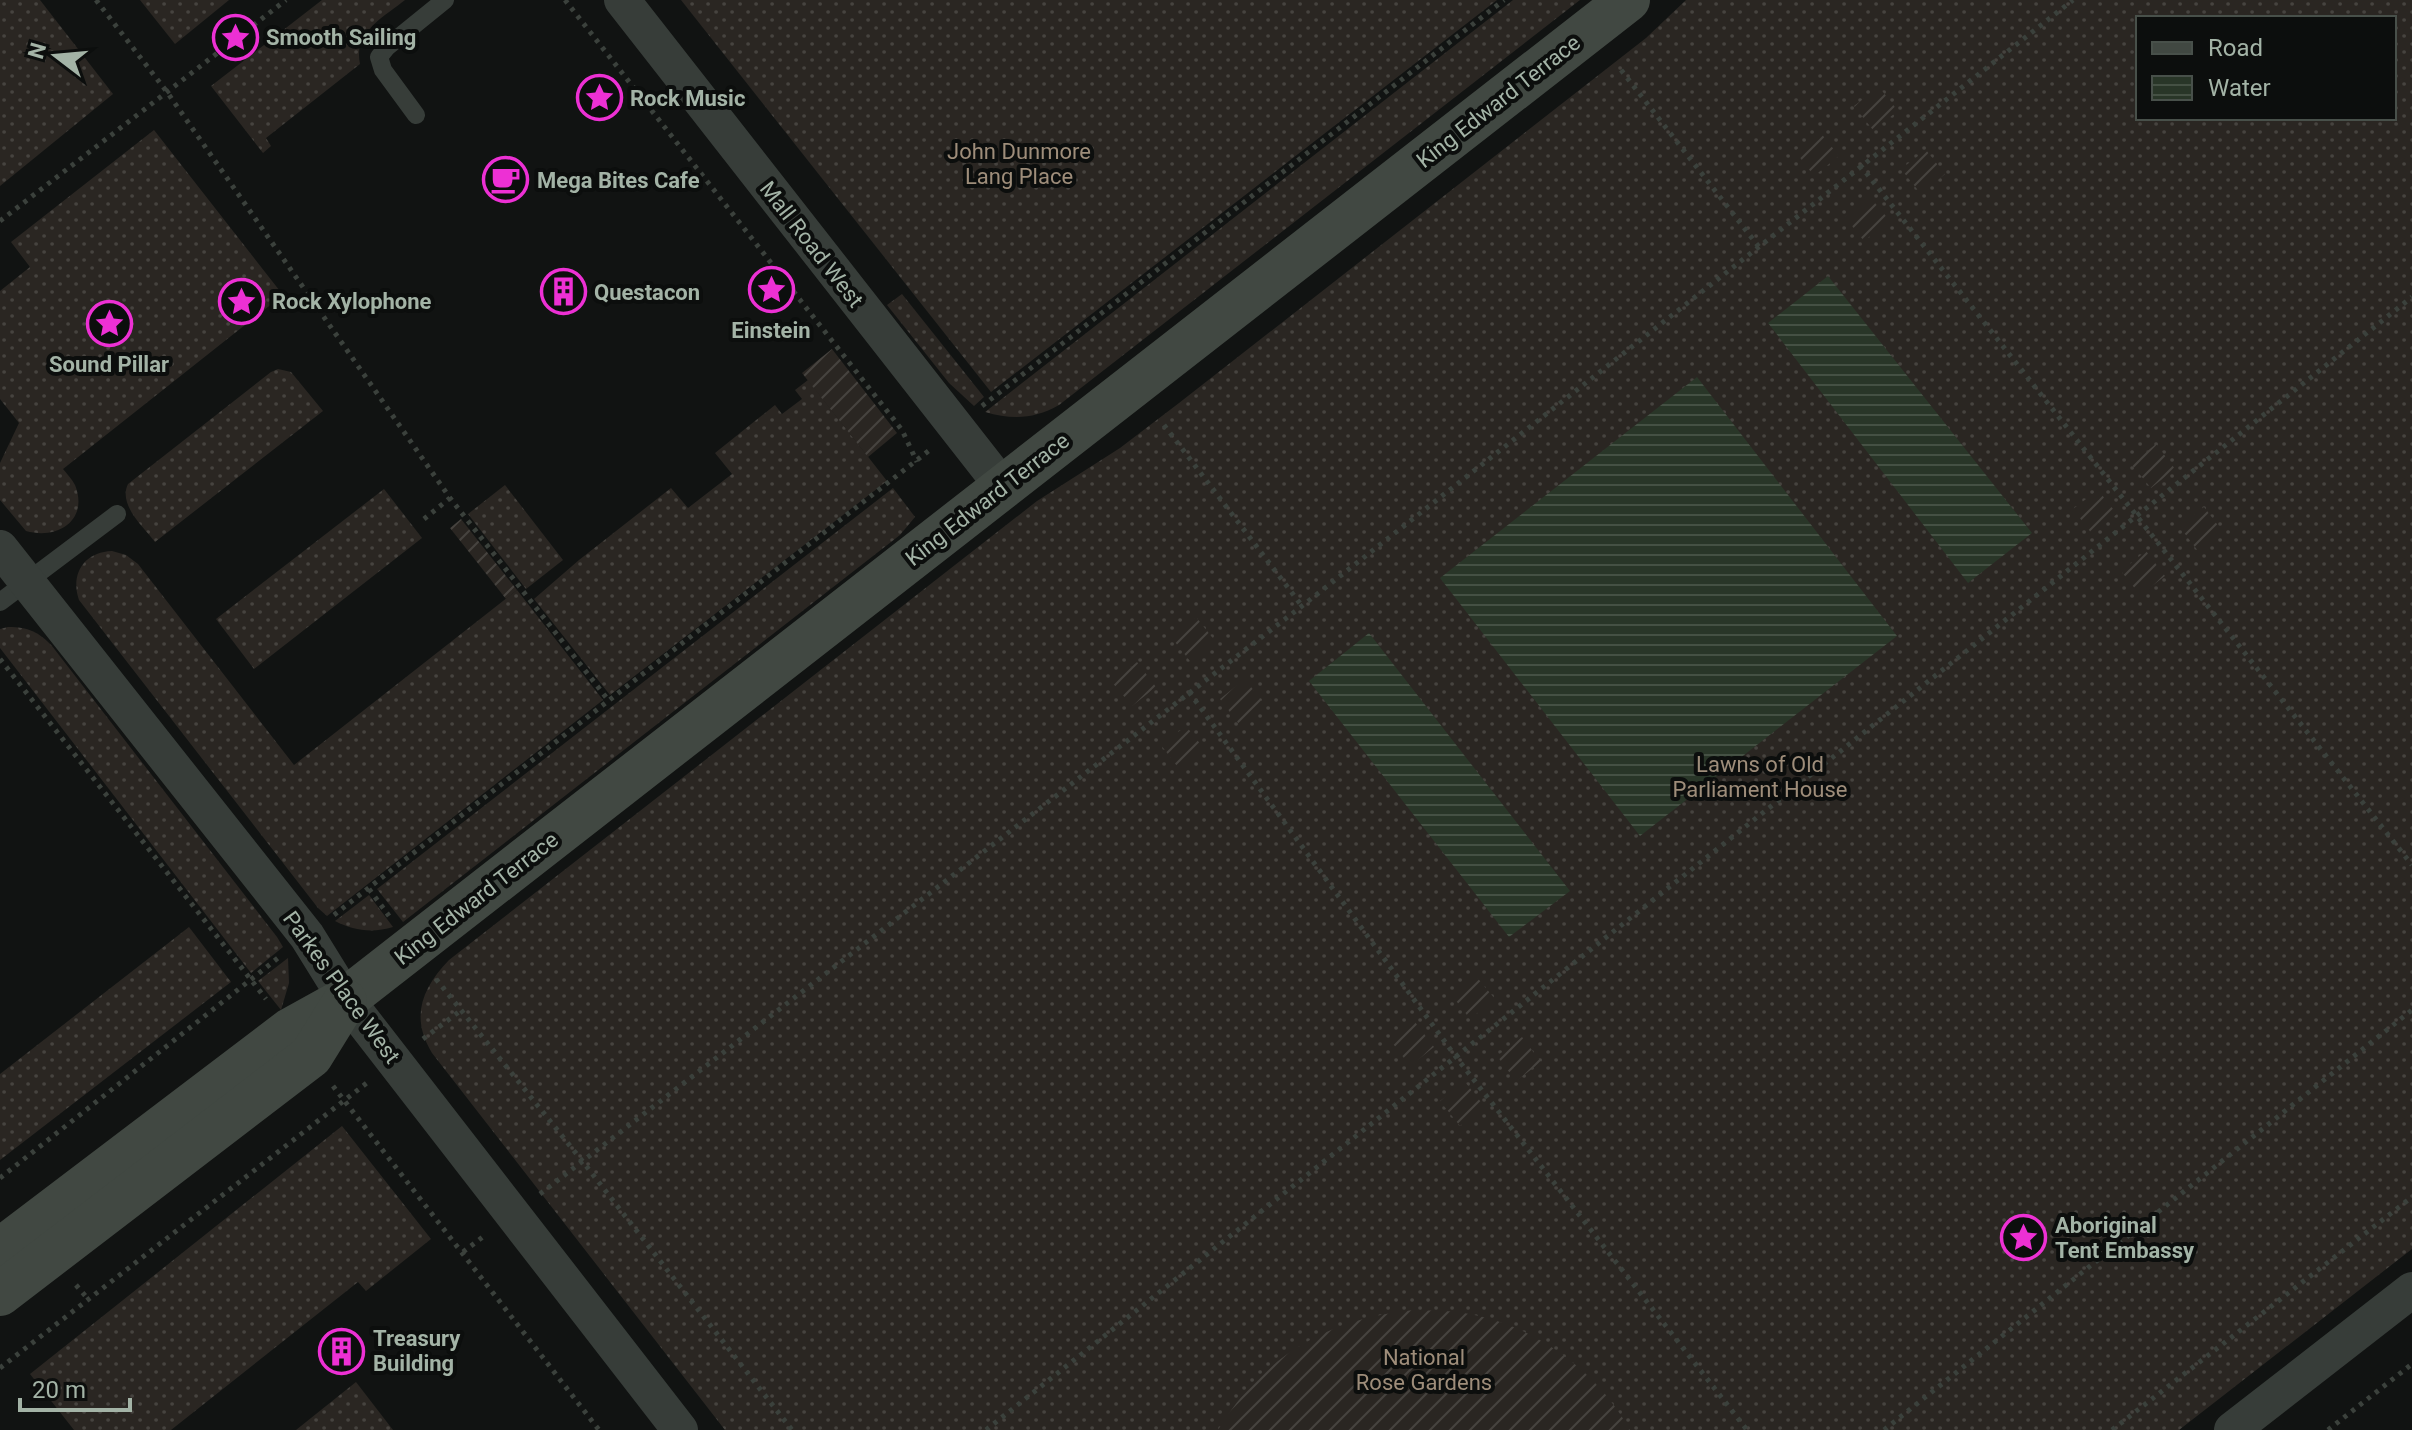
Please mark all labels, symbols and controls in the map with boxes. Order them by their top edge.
place icon: Smooth Sailing [211,13,259,61]
north arrow [16,16,96,96]
legend [2136,16,2396,120]
place label: Smooth Sailing [266,25,416,50]
street label: King Edward Terrace [1412,30,1585,173]
text: Road [2208,34,2263,62]
text: N [23,40,51,62]
place icon: Rock Music [575,74,623,122]
text: Water [2208,74,2271,102]
place label: Rock Music [630,86,745,111]
park label: John Dunmore Lang Place [947,139,1091,189]
cafe icon: Mega Bites Cafe [482,156,530,204]
place label: Mega Bites Cafe [537,168,700,193]
street label: Mall Road West [755,176,868,312]
place icon: Einstein [747,265,795,313]
building icon: Questacon [539,268,587,316]
place icon: Rock Xylophone [217,277,265,325]
place label: Questacon [594,280,700,305]
place label: Rock Xylophone [272,289,432,314]
place icon: Sound Pillar [85,299,133,347]
place label: Einstein [731,318,811,343]
place label: Sound Pillar [49,352,169,377]
street label: King Edward Terrace [901,428,1074,571]
park label: Lawns of Old Parliament House [1672,752,1848,802]
street label: King Edward Terrace [390,827,563,970]
street label: Parkes Place West [278,906,405,1068]
place label: Aboriginal Tent Embassy [2055,1213,2195,1263]
place icon: Aboriginal Tent Embassy [2000,1214,2048,1262]
place label: Treasury Building [373,1326,461,1376]
building icon: Treasury Building [318,1327,366,1375]
park label: National Rose Gardens [1356,1345,1492,1395]
scale bar [20,1362,130,1412]
text: 20 m [32,1376,86,1404]

